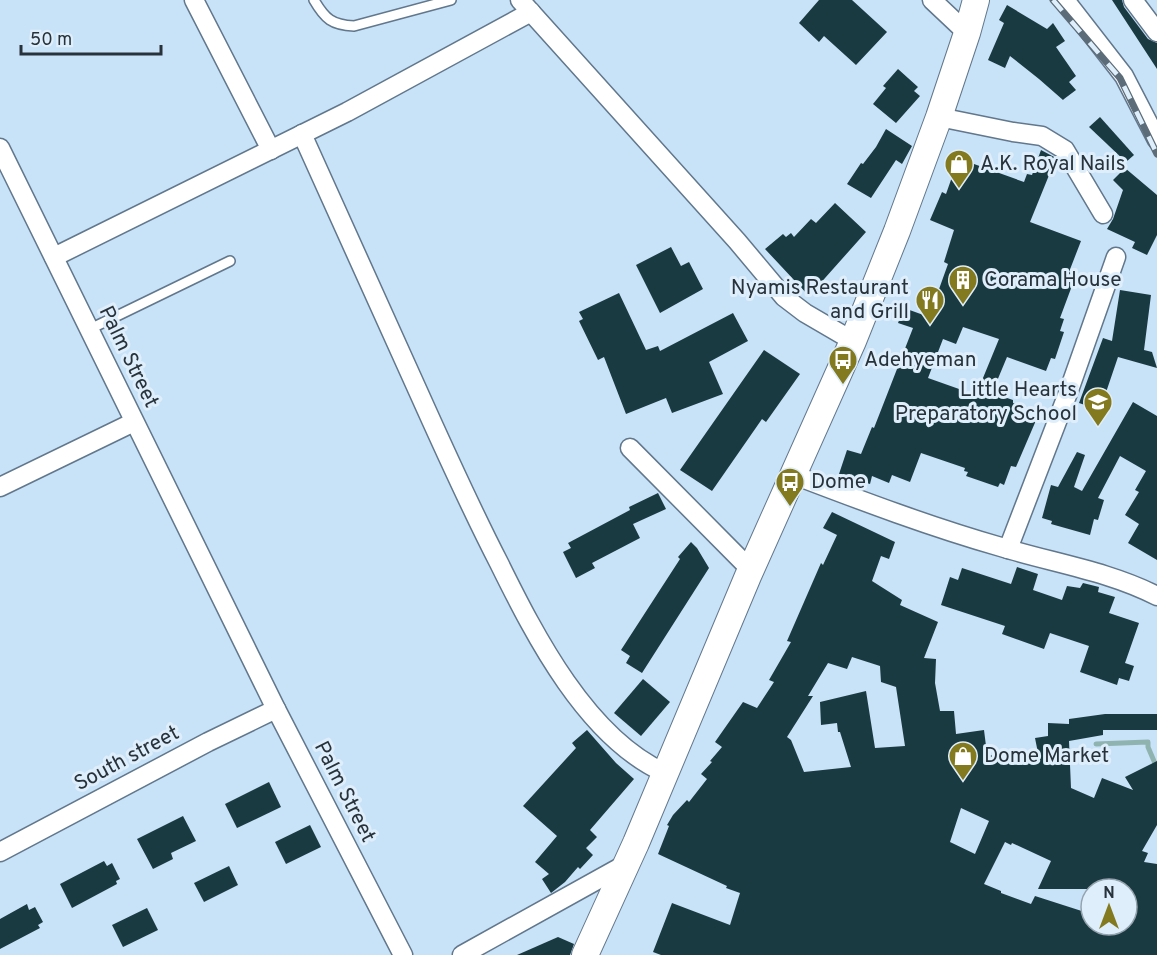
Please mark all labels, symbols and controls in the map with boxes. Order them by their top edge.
scale bar [21,18,160,56]
text: 50 m [30,29,72,52]
shop icon: A.K. Royal Nails [943,148,975,190]
place label: A.K. Royal Nails [980,151,1126,178]
building icon: Corama House [947,264,979,306]
place label: Corama House [984,267,1121,294]
place label: Nyamis Restaurant and Grill [731,275,909,326]
restaurant icon: Nyamis Restaurant and Grill [914,284,946,326]
street label: Palm Street [92,302,164,412]
bus stop icon: Adehyeman [827,344,859,386]
place label: Adehyeman [864,347,976,374]
place label: Little Hearts Preparatory School [895,377,1077,428]
school or university icon: Little Hearts Preparatory School [1082,386,1114,428]
bus stop icon: Dome [774,466,806,508]
place label: Dome [811,469,866,496]
street label: South street [70,720,184,798]
street label: Palm Street [307,737,381,847]
shop icon: Dome Market [947,740,979,782]
place label: Dome Market [984,743,1109,770]
north arrow [1079,877,1139,937]
text: N [1103,884,1115,904]

